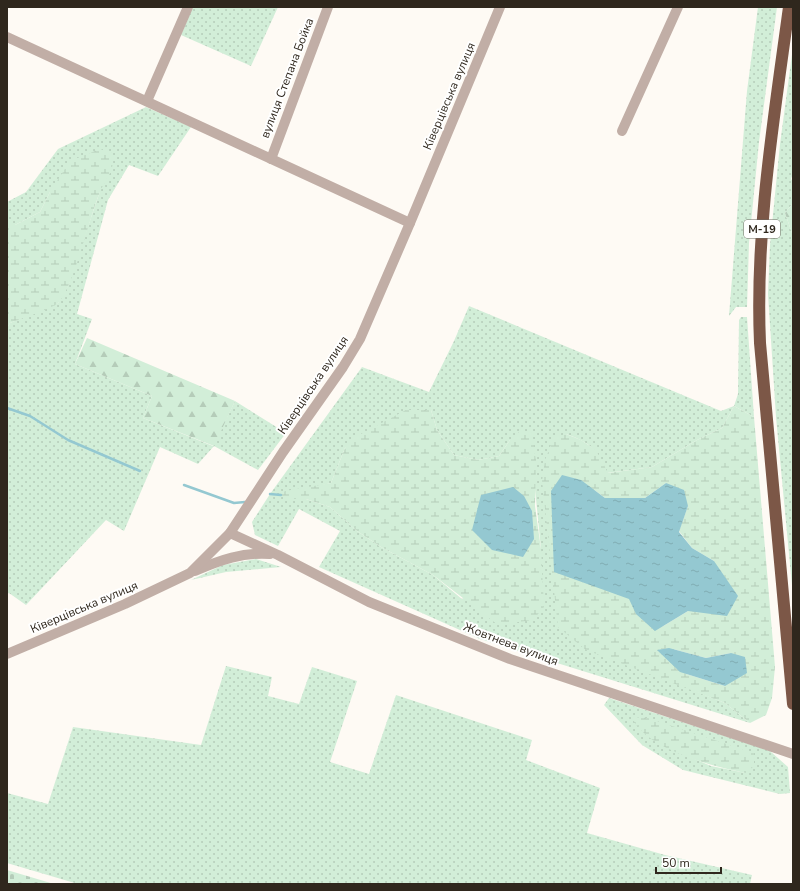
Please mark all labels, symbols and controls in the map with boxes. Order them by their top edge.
street label: вулиця Степана Бойка [257,16,317,140]
street label: Ківерцівська вулиця [419,40,479,152]
road number: М-19 [744,220,780,238]
street label: Ківерцівська вулиця [274,333,352,437]
street label: Ківерцівська вулиця [28,577,140,637]
street label: Жовтнева вулиця [461,619,561,669]
scale bar [656,849,721,875]
text: 50 m [662,855,690,871]

